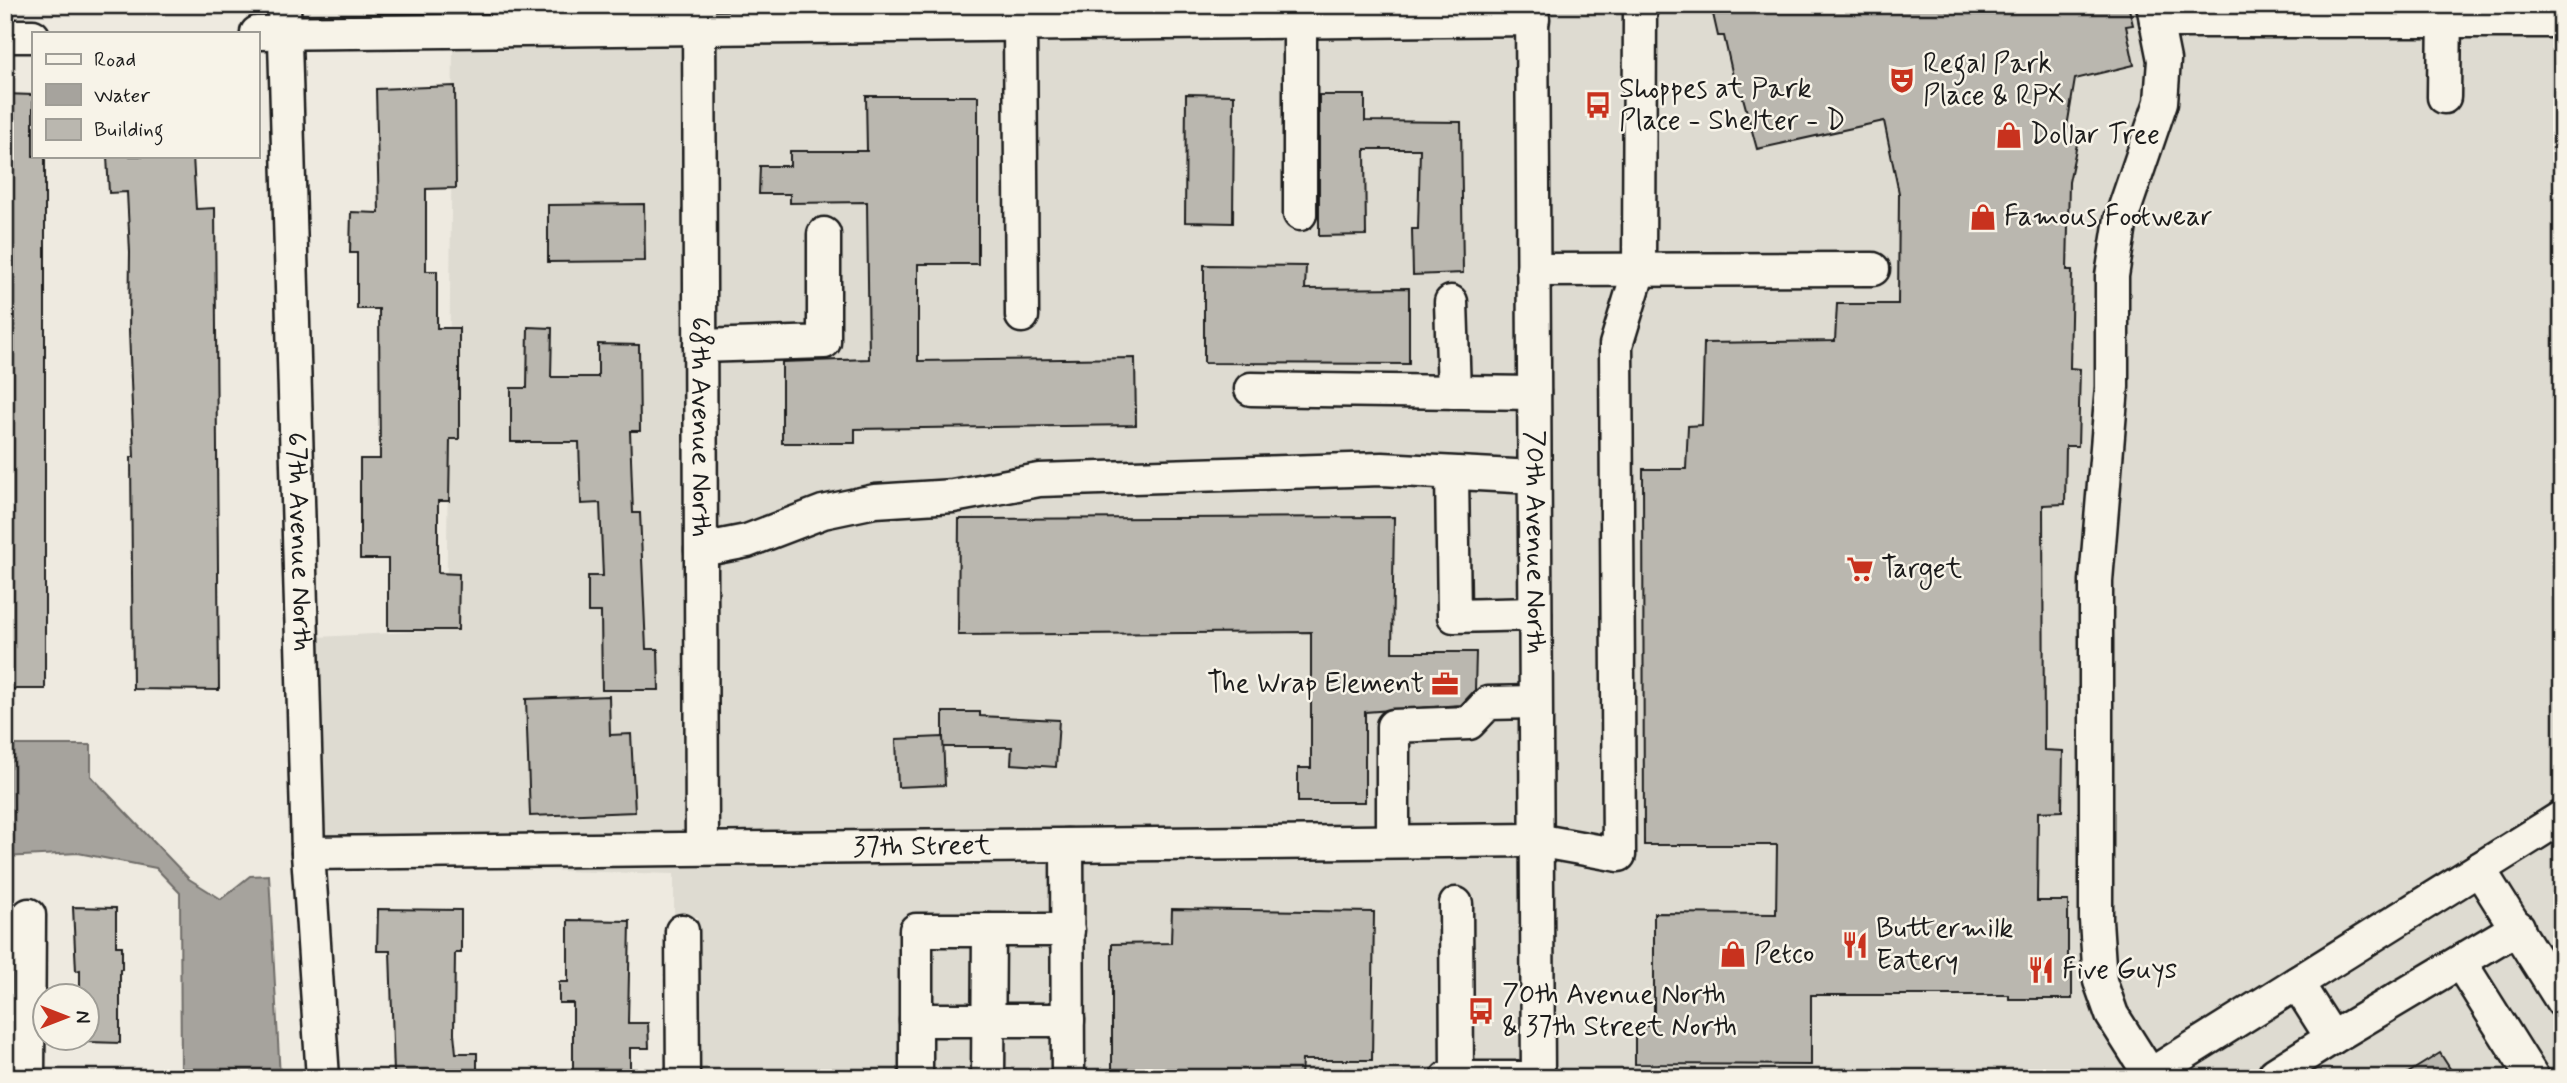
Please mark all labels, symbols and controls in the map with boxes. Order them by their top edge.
legend [32,32,259,158]
text: Road [94,46,136,74]
place label: Regal Park Place & RPX [1923,46,2065,115]
theatre icon: Regal Park Place & RPX [1887,65,1917,95]
place label: Shoppes at Park Place - Shelter - D [1619,71,1845,140]
text: Water [94,82,150,110]
bus stop icon: Shoppes at Park Place - Shelter - D [1583,90,1613,120]
text: Building [94,116,164,146]
place label: Dollar Tree [2030,117,2160,154]
shop icon: Dollar Tree [1994,120,2024,150]
place label: Famous Footwear [2004,199,2213,236]
shop icon: Famous Footwear [1968,202,1998,232]
street label: 68th Avenue North [682,317,719,537]
street label: 70th Avenue North [1516,430,1554,654]
street label: 67th Avenue North [278,432,321,652]
place label: Target [1881,551,1963,590]
supermarket icon: Target [1845,554,1875,584]
place label: The Wrap Element [1207,666,1424,703]
office icon: The Wrap Element [1430,669,1460,699]
street label: 37th Street [853,827,992,866]
place label: Buttermilk Eatery [1876,911,2014,980]
restaurant icon: Buttermilk Eatery [1840,930,1870,960]
place label: Petco [1754,936,1814,973]
shop icon: Petco [1718,939,1748,969]
place label: Five Guys [2062,952,2177,989]
restaurant icon: Five Guys [2026,955,2056,985]
place label: 70th Avenue North & 37th Street North [1502,977,1737,1046]
north arrow [32,982,102,1052]
bus stop icon: 70th Avenue North & 37th Street North [1466,996,1496,1026]
text: N [69,1011,94,1023]

